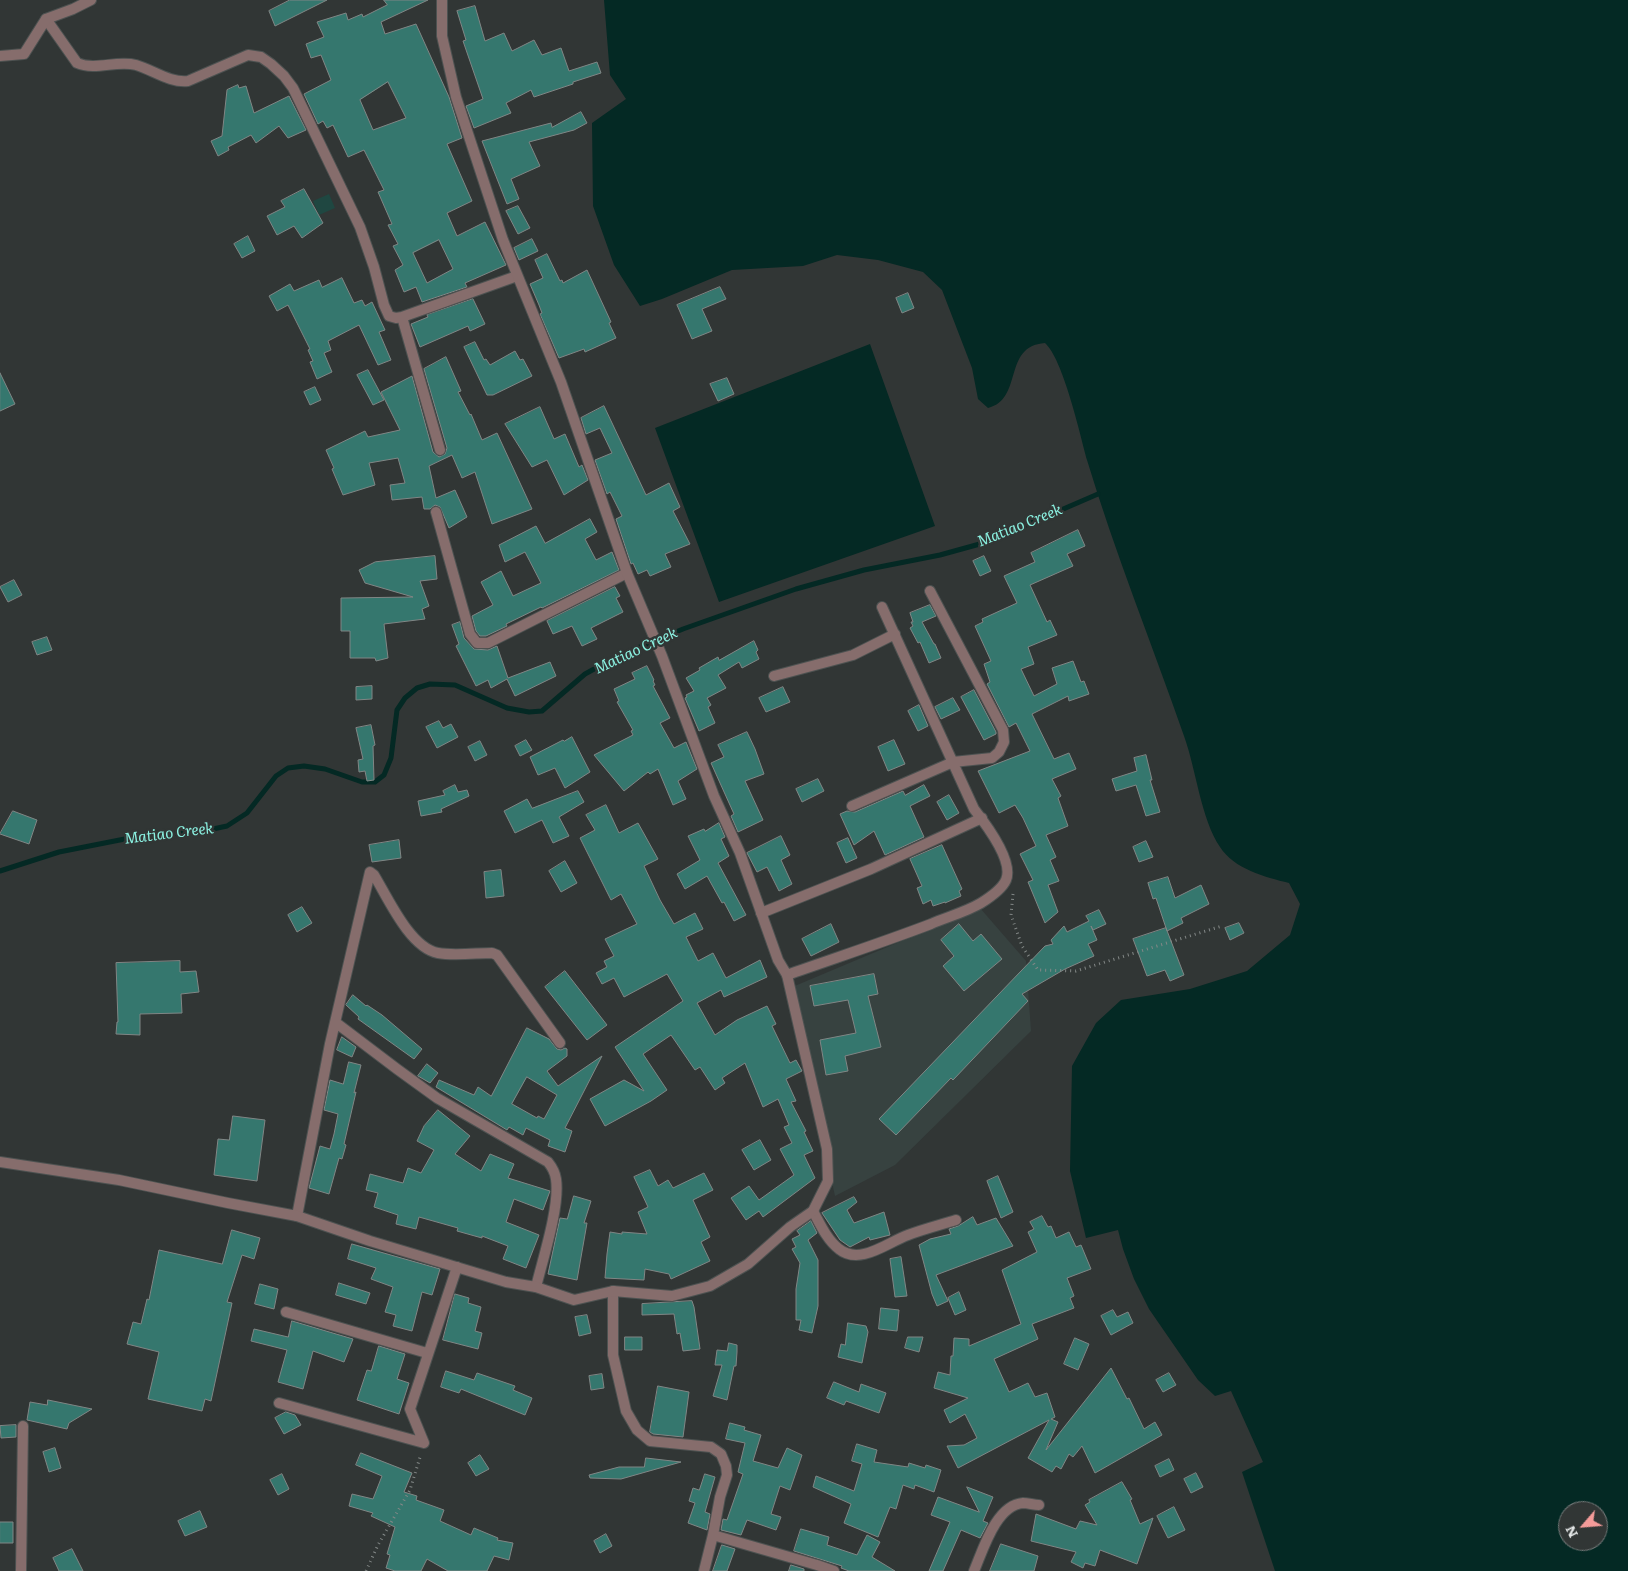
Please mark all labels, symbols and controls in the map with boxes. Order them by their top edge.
water label: Matiao Creek [975,501,1065,551]
water label: Matiao Creek [592,624,680,678]
water label: Matiao Creek [123,820,215,848]
north arrow [1558,1501,1608,1551]
text: N [1559,1523,1582,1542]

